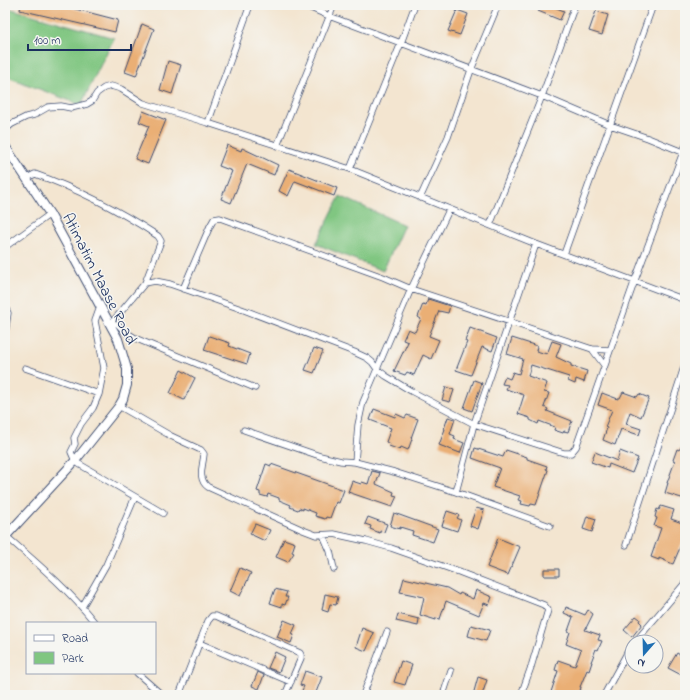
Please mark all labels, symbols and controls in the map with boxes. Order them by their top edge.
scale bar [28,26,131,52]
text: 100 m [34,32,61,50]
street label: Atimatim Maase Road [55,209,143,349]
legend [26,622,156,674]
text: Road [62,630,88,648]
north arrow [624,634,664,674]
text: Park [62,650,84,668]
text: N [635,654,647,671]

